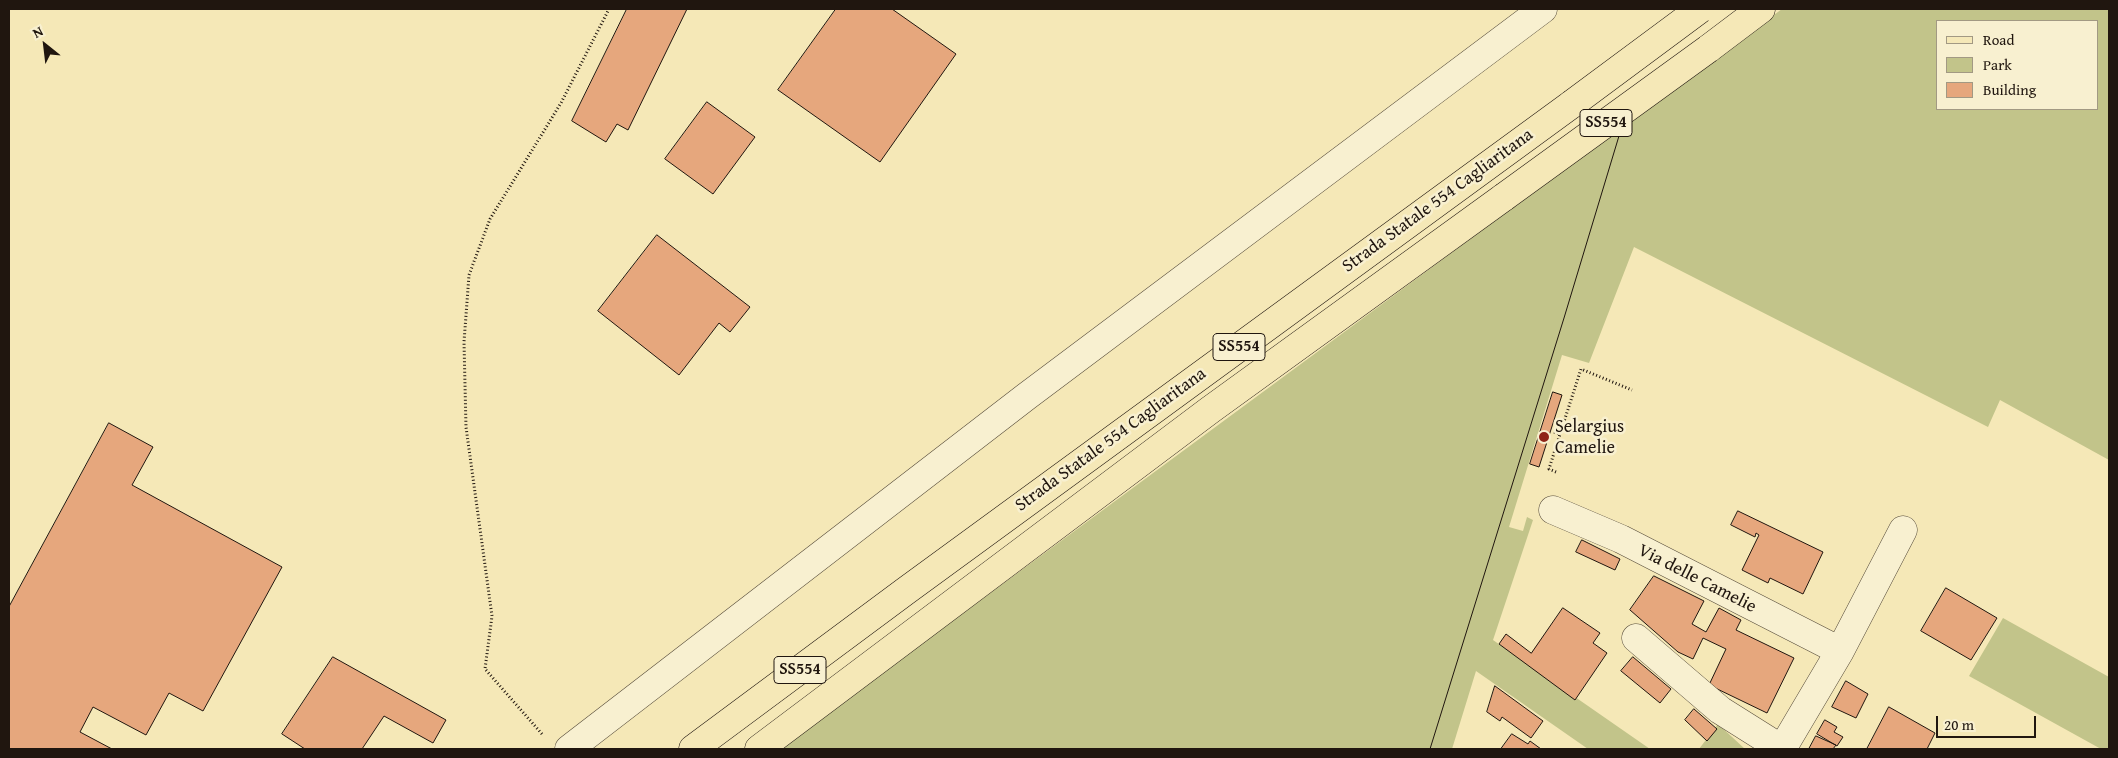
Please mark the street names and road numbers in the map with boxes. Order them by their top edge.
road number: SS554 [1580,110,1632,136]
street label: Strada Statale 554 Cagliaritana [1338,124,1538,278]
road number: SS554 [1213,334,1265,361]
street label: Strada Statale 554 Cagliaritana [1011,363,1211,517]
street label: Via delle Camelie [1634,540,1760,618]
road number: SS554 [774,656,826,684]

